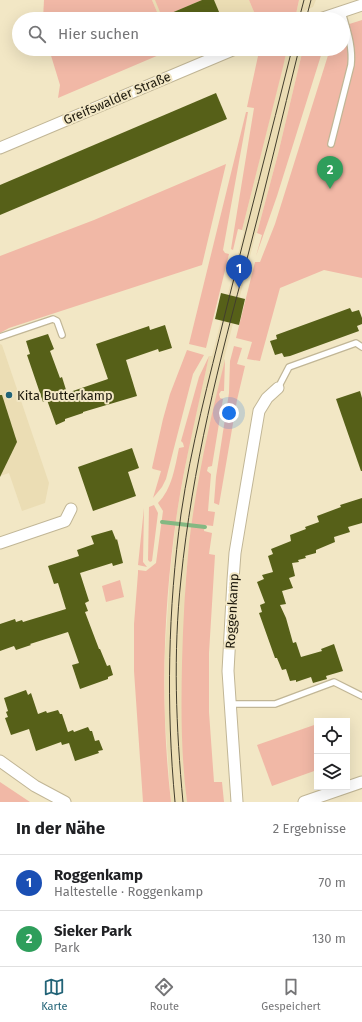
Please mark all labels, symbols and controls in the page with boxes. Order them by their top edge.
search box [12,12,350,56]
icon: search [26,23,48,45]
text: Hier suchen [58,25,139,43]
street label: Greifswalder Straße [61,69,173,127]
pin: 2 [317,156,343,189]
pin: 1 [226,255,252,288]
place label: Kita Butterkamp [17,388,113,403]
marker: Kita Butterkamp [4,390,14,400]
your location [219,403,239,423]
street label: Roggenkamp [223,573,241,649]
map controls [314,718,350,790]
button: locate [314,718,350,754]
button: layers [314,754,350,790]
text: In der Nähe [16,818,105,839]
text: 2 Ergebnisse [273,821,346,836]
text: Roggenkamp [54,866,143,884]
text: 1 [26,875,32,890]
text: 70 m [319,875,346,890]
text: Haltestelle · Roggenkamp [54,884,203,899]
text: Sieker Park [54,922,132,940]
text: 2 [26,931,32,946]
text: 130 m [312,931,346,946]
text: Park [54,940,80,955]
tab: Karte [41,976,68,1013]
tab: Route [150,976,179,1013]
tab: Gespeichert [261,976,321,1013]

